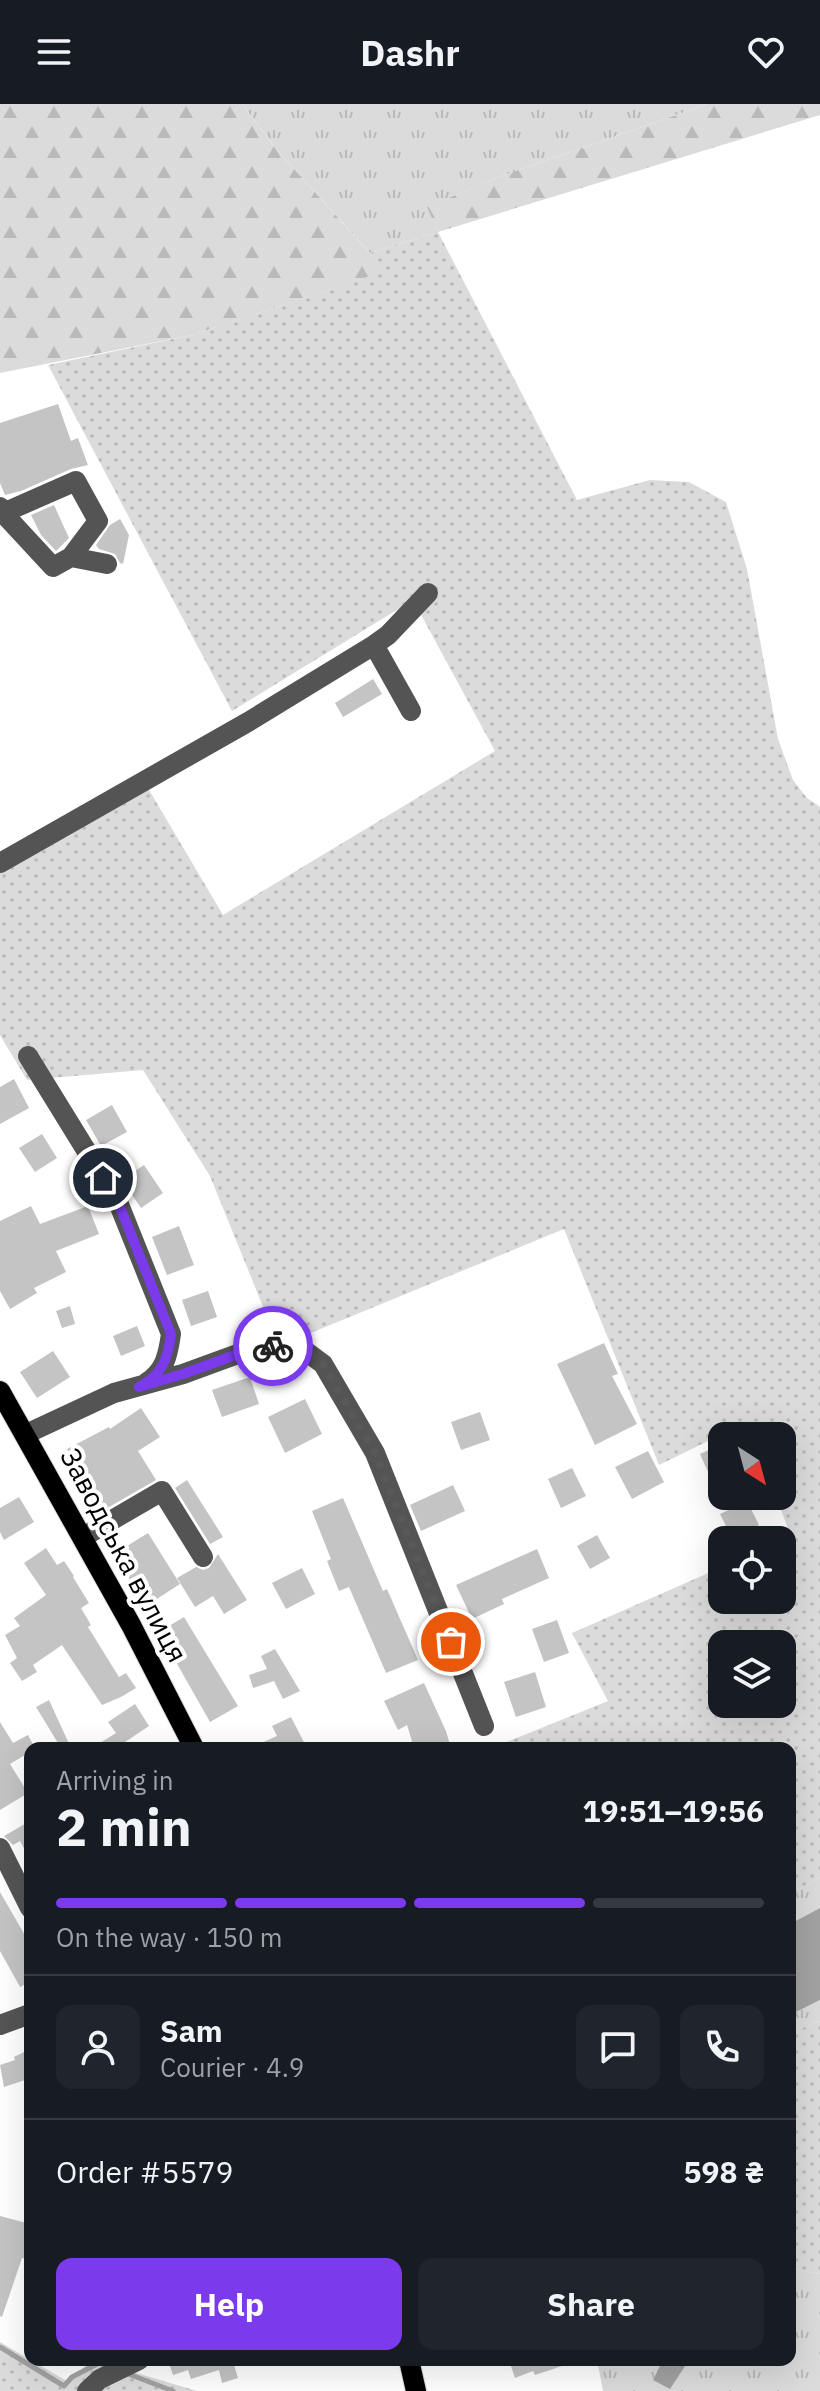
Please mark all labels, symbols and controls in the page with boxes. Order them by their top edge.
text: Dashr [360,29,460,76]
icon: menu [32,30,76,74]
icon: heart [744,30,788,74]
pin [69,1144,137,1212]
icon: home [81,1156,125,1200]
courier [233,1306,313,1386]
icon: bike [251,1324,295,1368]
north arrow [708,1422,796,1510]
map controls [708,1422,796,1718]
street label: Заводська вулиця [52,1441,197,1668]
button: locate [708,1526,796,1614]
pin [417,1608,485,1676]
icon: bag [429,1620,473,1664]
button: layers [708,1630,796,1718]
text: Arriving in [56,1763,173,1797]
text: 19:51–19:56 [583,1791,764,1830]
text: 2 min [56,1793,192,1860]
text: On the way · 150 m [56,1920,282,1954]
button: person [56,2005,140,2089]
button: chat [576,2005,660,2089]
button: phone [680,2005,764,2089]
text: Sam [160,2011,223,2050]
text: Courier · 4.9 [160,2050,304,2084]
text: Order #5579 [56,2152,233,2191]
text: 598 ₴ [684,2152,764,2191]
button: Help [56,2258,402,2350]
button: Share [418,2258,764,2350]

